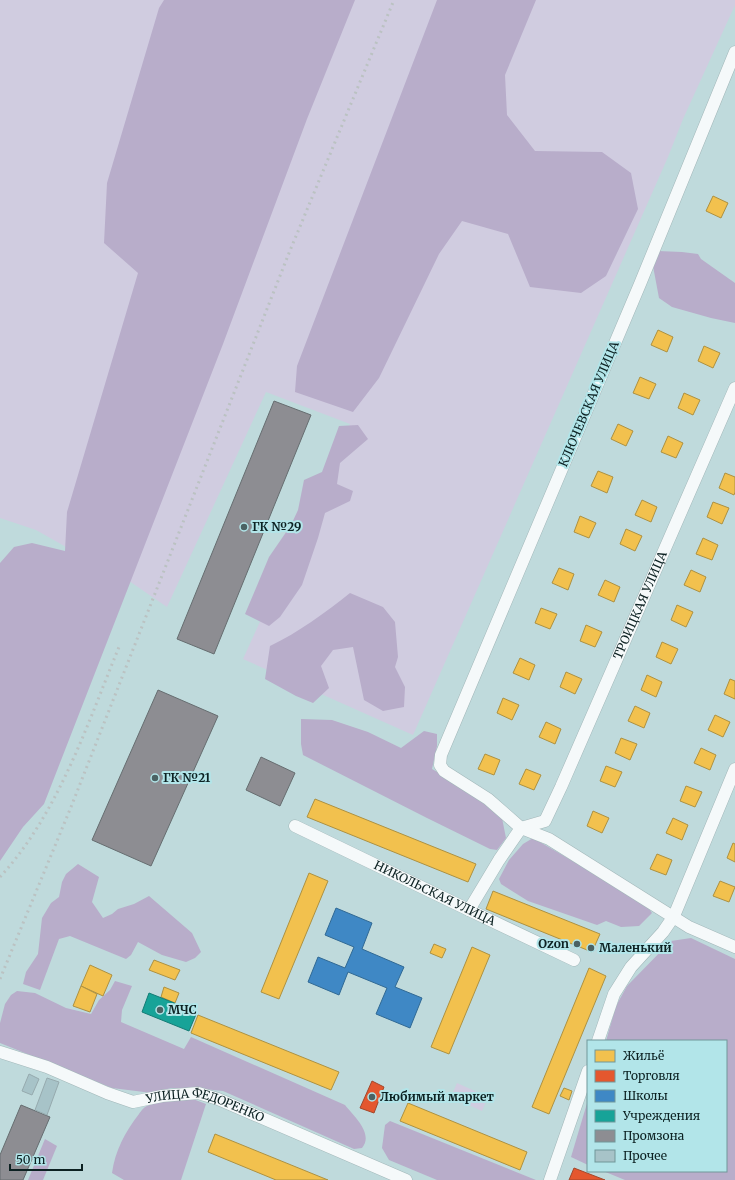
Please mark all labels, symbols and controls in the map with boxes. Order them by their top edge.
street label: КЛЮЧЕВСКАЯ УЛИЦА [555,338,622,469]
place label: ГК №29 [252,519,301,534]
marker: ГК №29 [239,522,249,532]
street label: ТРОИЦКАЯ УЛИЦА [610,548,670,661]
place label: ГК №21 [163,770,211,785]
marker: ГК №21 [150,773,160,783]
street label: НИКОЛЬСКАЯ УЛИЦА [372,857,498,929]
place label: Ozon [538,936,569,951]
marker: Ozon [572,939,582,949]
place label: Маленький [599,940,672,955]
marker: Маленький [586,943,596,953]
place label: МЧС [168,1002,197,1017]
marker: МЧС [155,1005,165,1015]
legend [587,1040,727,1172]
text: Жильё [623,1048,664,1063]
text: Торговля [623,1068,680,1083]
street label: УЛИЦА ФЕДОРЕНКО [144,1085,267,1125]
text: Школы [623,1088,668,1103]
place label: Любимый маркет [380,1089,494,1104]
marker: Любимый маркет [367,1092,377,1102]
text: Учреждения [622,1108,700,1123]
text: Промзона [623,1128,685,1143]
scale bar [10,1146,82,1172]
text: Прочее [623,1148,667,1163]
text: 50 m [16,1152,45,1167]

